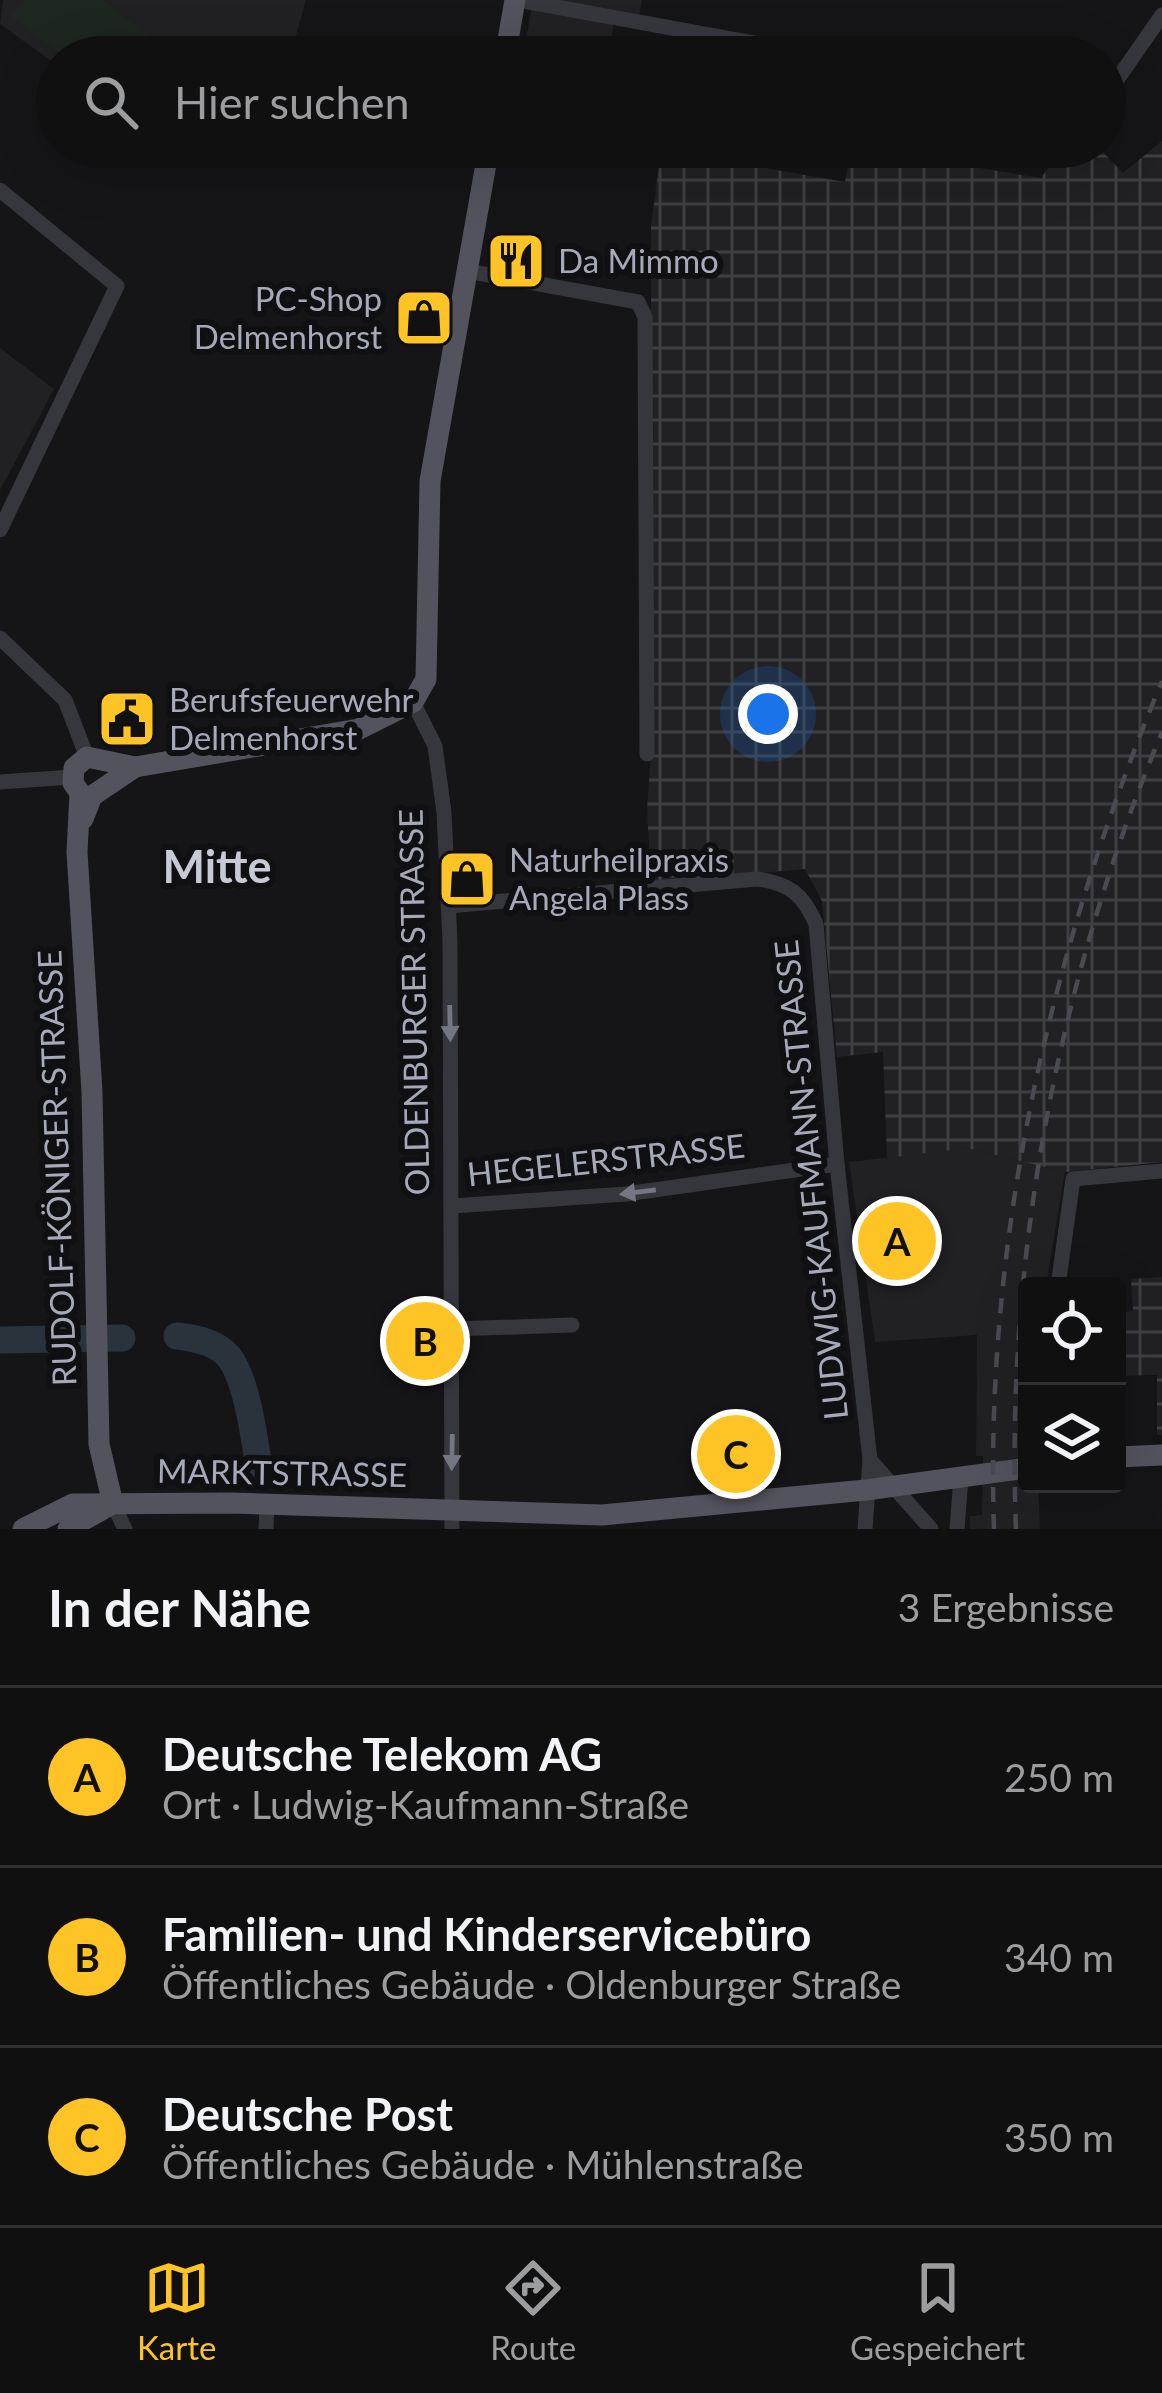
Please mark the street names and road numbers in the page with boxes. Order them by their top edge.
street label: OLDENBURGER STRASSE [390,809,436,1196]
street label: LUDWIG-KAUFMANN-STRASSE [765,938,855,1422]
street label: RUDOLF-KÖNIGER-STRASSE [28,949,84,1387]
street label: HEGELERSTRASSE [465,1125,747,1193]
street label: MARKTSTRASSE [157,1450,407,1494]

